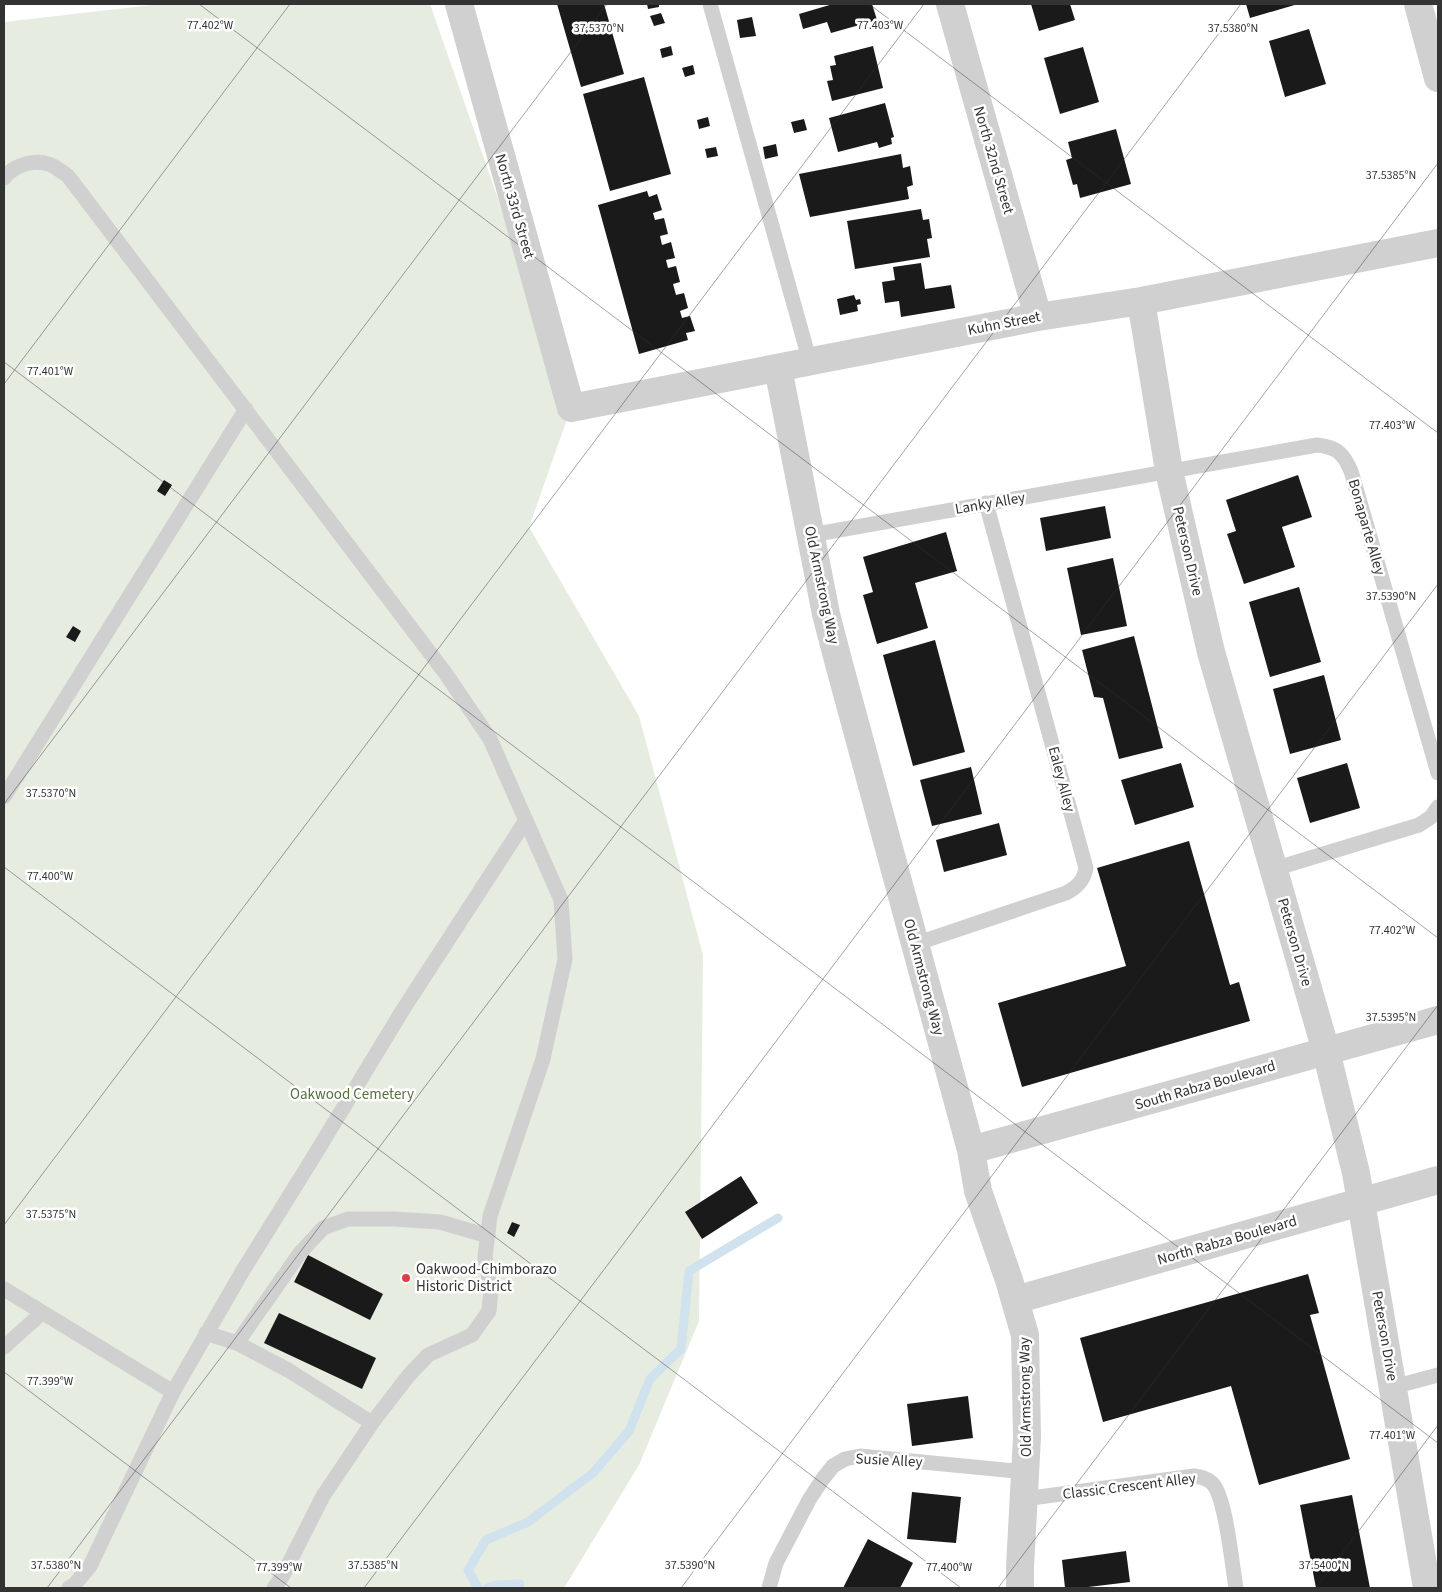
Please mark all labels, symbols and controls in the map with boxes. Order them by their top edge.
text: 77.402°W [187,17,234,34]
text: 77.403°W [857,17,904,34]
text: 37.5370°N [574,20,624,37]
text: 37.5380°N [1208,20,1258,37]
street label: North 32nd Street [968,104,1019,217]
street label: North 33rd Street [490,151,540,261]
text: 37.5385°N [1366,167,1416,184]
street label: Kuhn Street [966,306,1042,341]
text: 77.401°W [27,363,74,380]
text: 77.403°W [1369,417,1416,434]
street label: Bonaparte Alley [1343,477,1390,578]
street label: Lanky Alley [953,487,1027,520]
street label: Peterson Drive [1167,504,1208,598]
street label: Old Armstrong Way [799,524,844,646]
text: 37.5390°N [1366,588,1416,605]
street label: Ealey Alley [1043,744,1080,814]
text: 37.5370°N [26,785,76,802]
text: 77.400°W [27,868,74,885]
street label: Peterson Drive [1272,895,1317,989]
street label: Old Armstrong Way [898,916,949,1038]
text: 77.402°W [1369,922,1416,939]
text: 37.5395°N [1366,1009,1416,1026]
street label: South Rabza Boulevard [1132,1055,1278,1116]
park label: Oakwood Cemetery [290,1084,414,1105]
text: 37.5375°N [26,1206,76,1223]
street label: North Rabza Boulevard [1155,1211,1299,1270]
place label: Oakwood-Chimborazo Historic District [416,1259,557,1297]
marker: Oakwood-Chimborazo Historic District [400,1272,412,1284]
street label: Peterson Drive [1366,1289,1403,1383]
street label: Old Armstrong Way [1014,1337,1037,1457]
text: 77.399°W [27,1373,74,1390]
text: 77.401°W [1369,1427,1416,1444]
street label: Susie Alley [855,1448,923,1473]
street label: Classic Crescent Alley [1061,1468,1197,1505]
text: 37.5380°N [31,1557,81,1574]
text: 37.5385°N [348,1557,398,1574]
text: 37.5390°N [665,1557,715,1574]
text: 37.5400°N [1299,1557,1349,1574]
text: 77.399°W [256,1559,303,1576]
text: 77.400°W [926,1559,973,1576]

